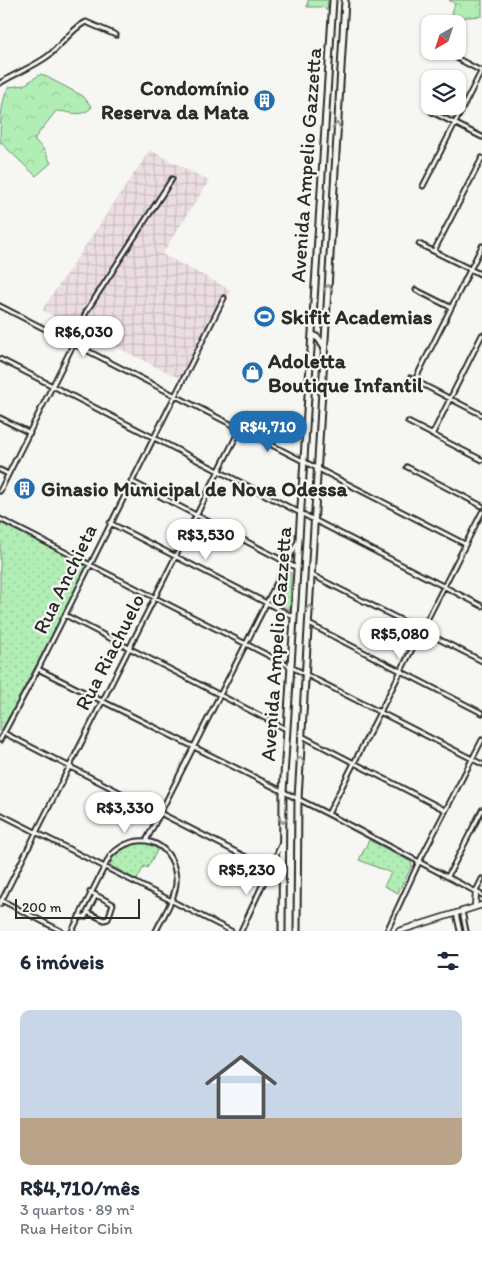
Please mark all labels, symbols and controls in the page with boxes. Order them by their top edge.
north arrow [421,15,466,60]
map controls [421,15,466,115]
street label: Avenida Ampelio Gazzetta [285,47,326,283]
button: layers [421,70,466,115]
place label: Condomínio Reserva da Mata [101,75,250,124]
building icon: Condomínio Reserva da Mata [253,88,277,112]
one-way arrow [332,122,343,130]
one-way arrow [322,284,333,292]
place label: Skifit Academias [281,304,432,329]
sports icon: Skifit Academias [253,305,277,329]
pin: R$6,030 [38,316,130,358]
text: R$6,030 [55,322,113,341]
place label: Adoletta Boutique Infantil [267,348,424,398]
shop icon: Adoletta Boutique Infantil [240,361,264,385]
pin: R$4,710 [222,410,314,453]
text: R$4,710 [240,417,296,436]
place label: Ginasio Municipal de Nova Odessa [41,476,349,502]
building icon: Ginasio Municipal de Nova Odessa [13,477,37,501]
pin: R$3,530 [160,518,252,561]
street label: Rua Anchieta [27,520,102,638]
text: R$3,530 [177,525,235,544]
street label: Avenida Ampelio Gazzetta [255,526,296,762]
street label: Rua Riachuelo [69,589,150,714]
one-way arrow [305,603,316,611]
pin: R$5,080 [354,618,446,660]
text: R$5,080 [371,624,429,643]
one-way arrow [295,756,306,764]
pin: R$3,330 [79,792,171,834]
text: R$3,330 [96,798,154,817]
one-way arrow [278,816,288,824]
pin: R$5,230 [201,854,293,896]
text: R$5,230 [219,860,275,879]
scale bar [15,896,140,919]
text: 200 m [22,899,62,916]
icon: filters [434,947,462,975]
text: 6 imóveis [20,949,104,974]
icon: home [196,1042,286,1132]
text: R$4,710/mês [20,1175,140,1200]
text: 3 quartos · 89 m² [20,1200,135,1219]
text: Rua Heitor Cibin [20,1219,133,1238]

